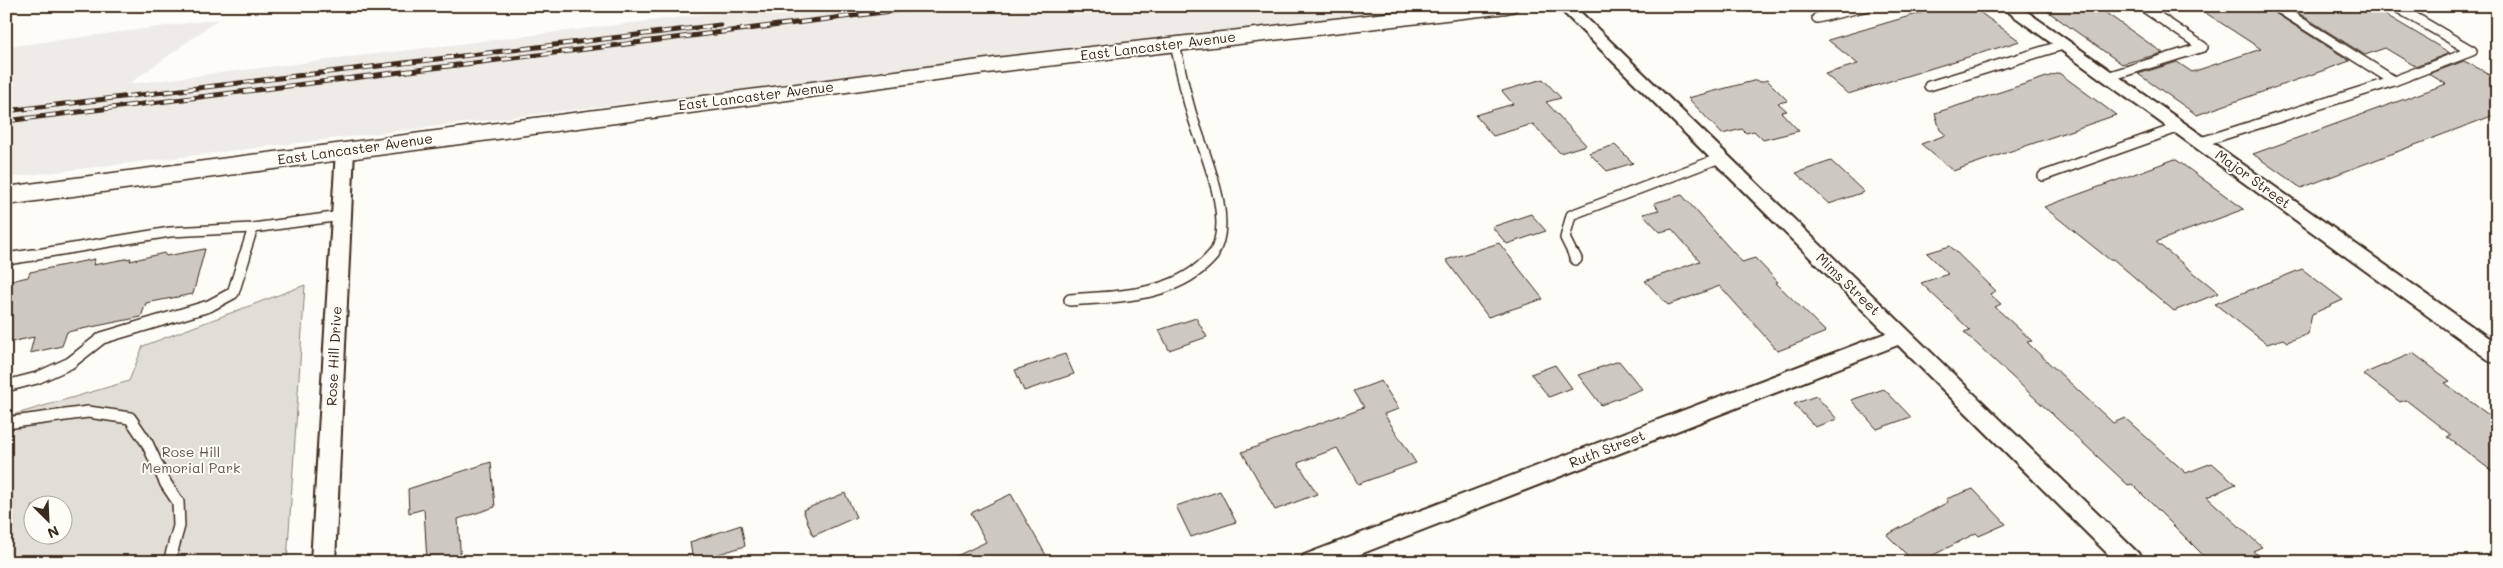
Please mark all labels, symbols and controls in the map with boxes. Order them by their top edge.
street label: East Lancaster Avenue [1079,27,1237,64]
street label: East Lancaster Avenue [677,77,835,114]
street label: East Lancaster Avenue [276,128,434,169]
street label: Major Street [2212,145,2295,212]
street label: Mims Street [1812,248,1885,319]
street label: Rose Hill Drive [321,306,346,406]
street label: Ruth Street [1566,425,1647,472]
park label: Rose Hill Memorial Park [141,442,241,477]
north arrow [22,496,72,546]
text: N [45,521,62,543]

